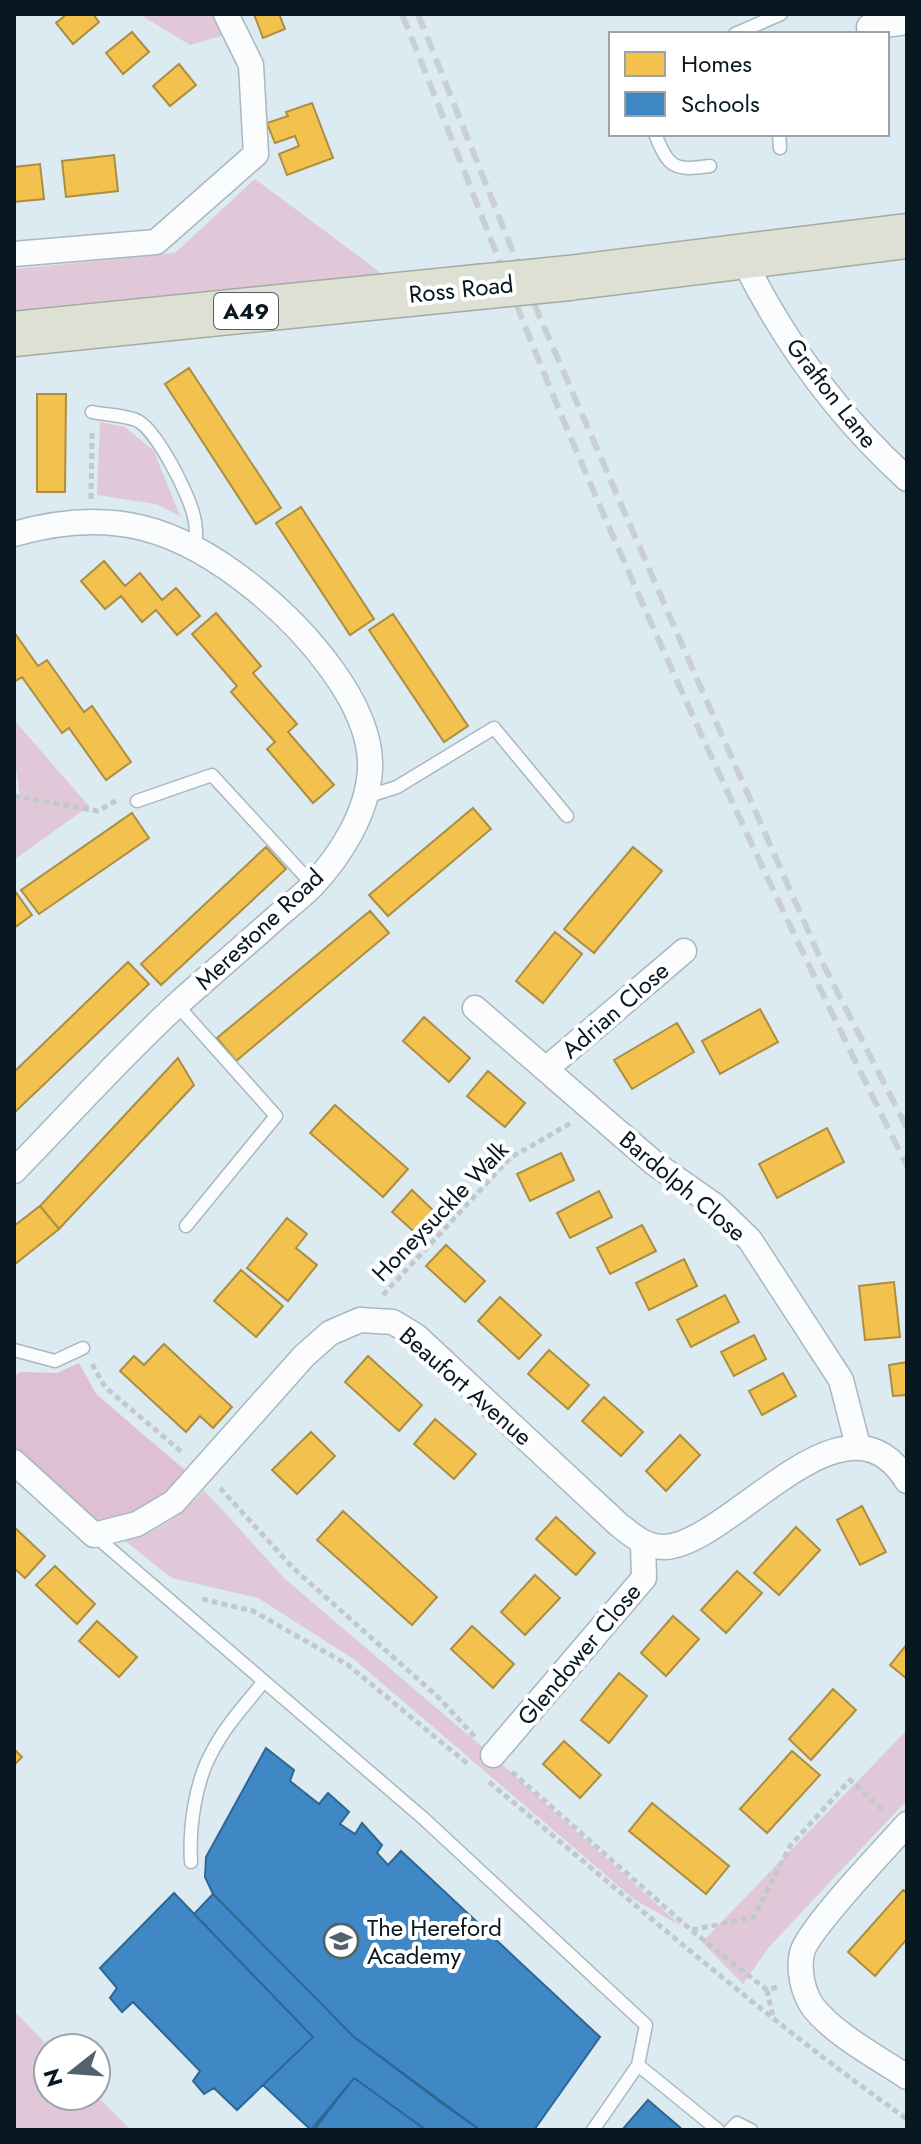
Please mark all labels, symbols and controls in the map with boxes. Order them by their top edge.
legend [609,32,889,136]
text: Homes [681,46,752,81]
text: Schools [681,86,760,121]
street label: Ross Road [407,266,515,312]
road number: A49 [214,293,278,329]
street label: Grafton Lane [778,331,886,455]
street label: Merestone Road [187,860,331,998]
street label: Adrian Close [554,953,676,1067]
street label: Bardolph Close [612,1122,754,1250]
street label: Honeysuckle Walk [364,1132,517,1289]
street label: Beaufort Avenue [392,1318,540,1454]
street label: Glendower Close [509,1575,649,1733]
place label: The Hereford Academy [367,1910,502,1973]
school or university icon: The Hereford Academy [322,1922,360,1960]
north arrow [32,2032,112,2112]
text: N [35,2065,71,2091]

